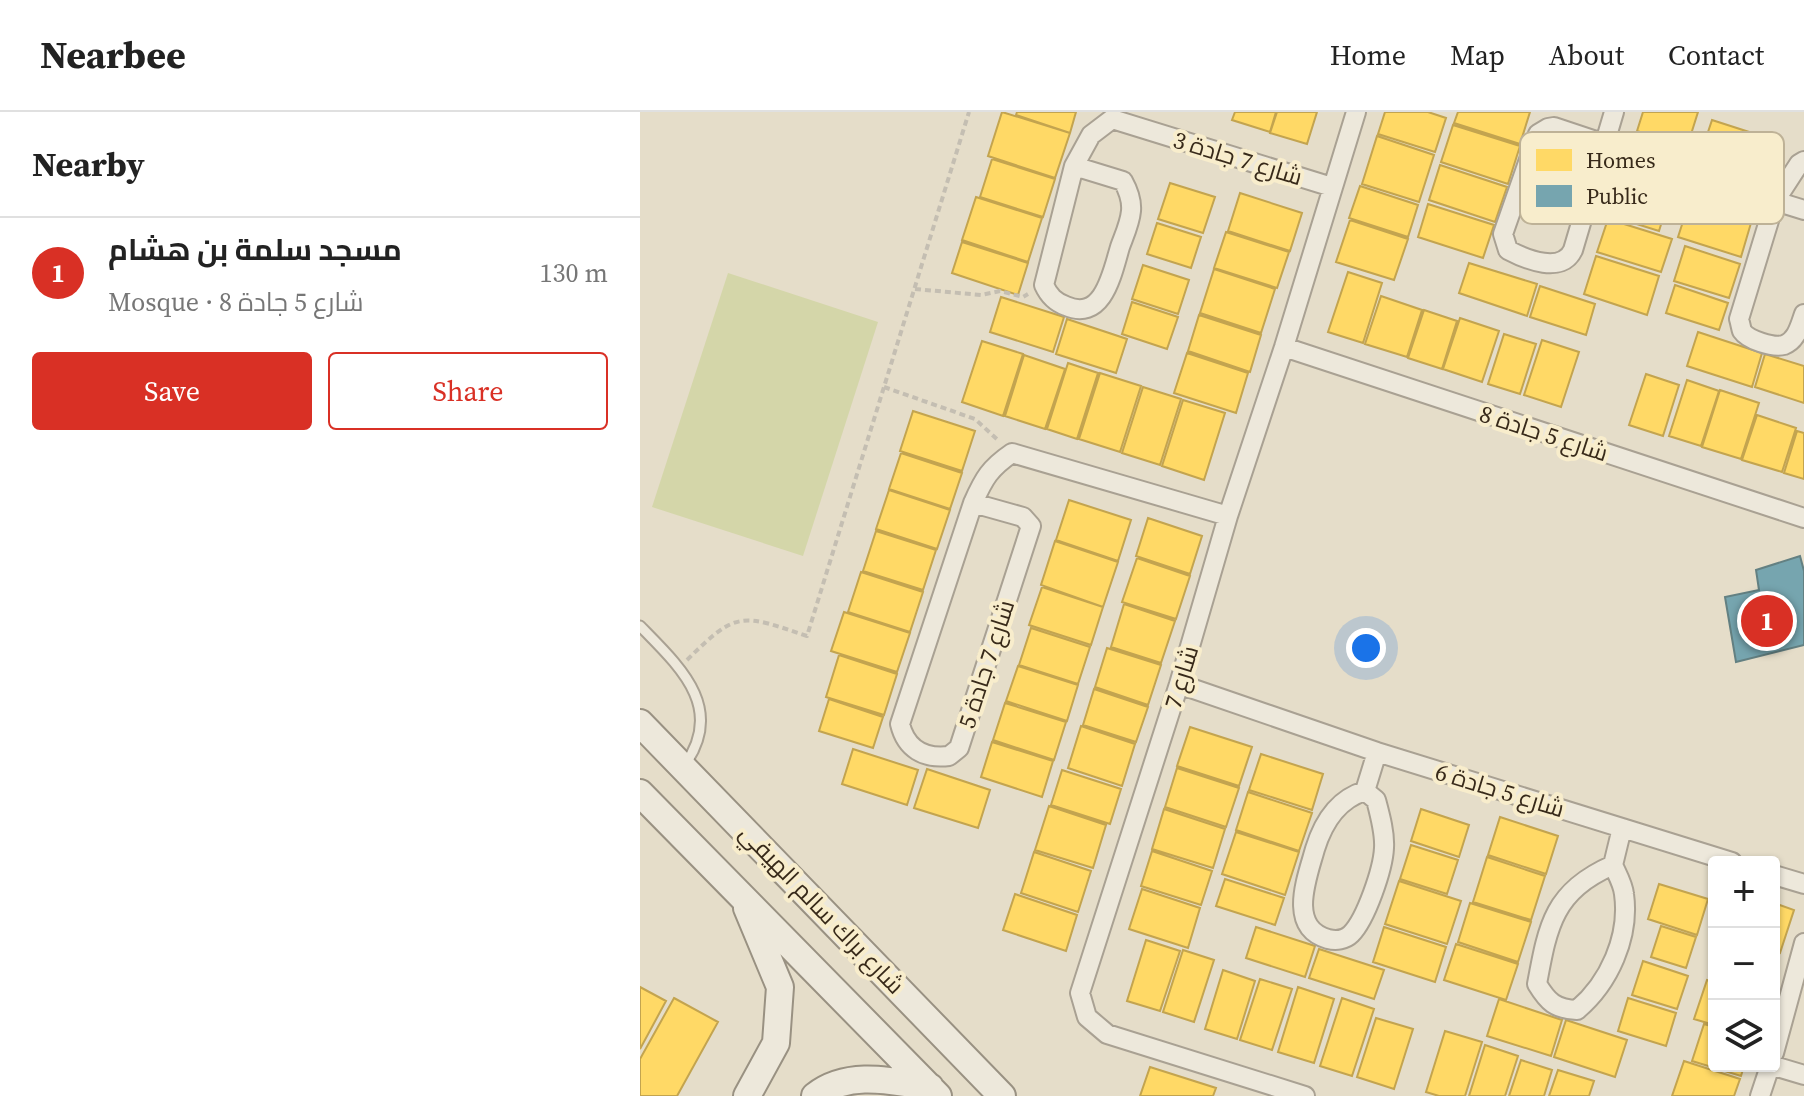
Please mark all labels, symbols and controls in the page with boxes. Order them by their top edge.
text: Nearbee [40,29,186,81]
text: Home [1330,36,1406,74]
text: Map [1450,36,1505,74]
text: About [1549,36,1624,74]
text: Contact [1668,36,1764,74]
street label: شارع 7 جادة 3 [1169,123,1307,193]
legend [1520,132,1784,224]
text: Nearby [32,141,145,187]
text: Homes [1586,145,1656,175]
text: Public [1586,181,1648,211]
text: مسجد سلمة بن هشام [108,229,402,270]
text: 1 [51,255,65,291]
text: 130 m [540,255,608,291]
text: Mosque · شارع 5 جادة 8 [108,284,363,320]
button: Save [32,352,312,430]
button: Share [328,352,608,430]
street label: شارع 5 جادة 8 [1476,397,1612,469]
pin: 1 [1741,591,1793,651]
street label: شارع 7 جادة 5 [950,596,1022,732]
your location [1346,628,1386,668]
street label: شارع 7 [1156,642,1206,712]
street label: شارع 5 جادة 6 [1431,755,1569,825]
street label: شارع براك سالم الهيفي [730,817,912,1003]
map controls [1708,856,1780,1072]
button: + [1708,856,1780,928]
button: − [1708,928,1780,1000]
button: layers [1708,1000,1780,1072]

